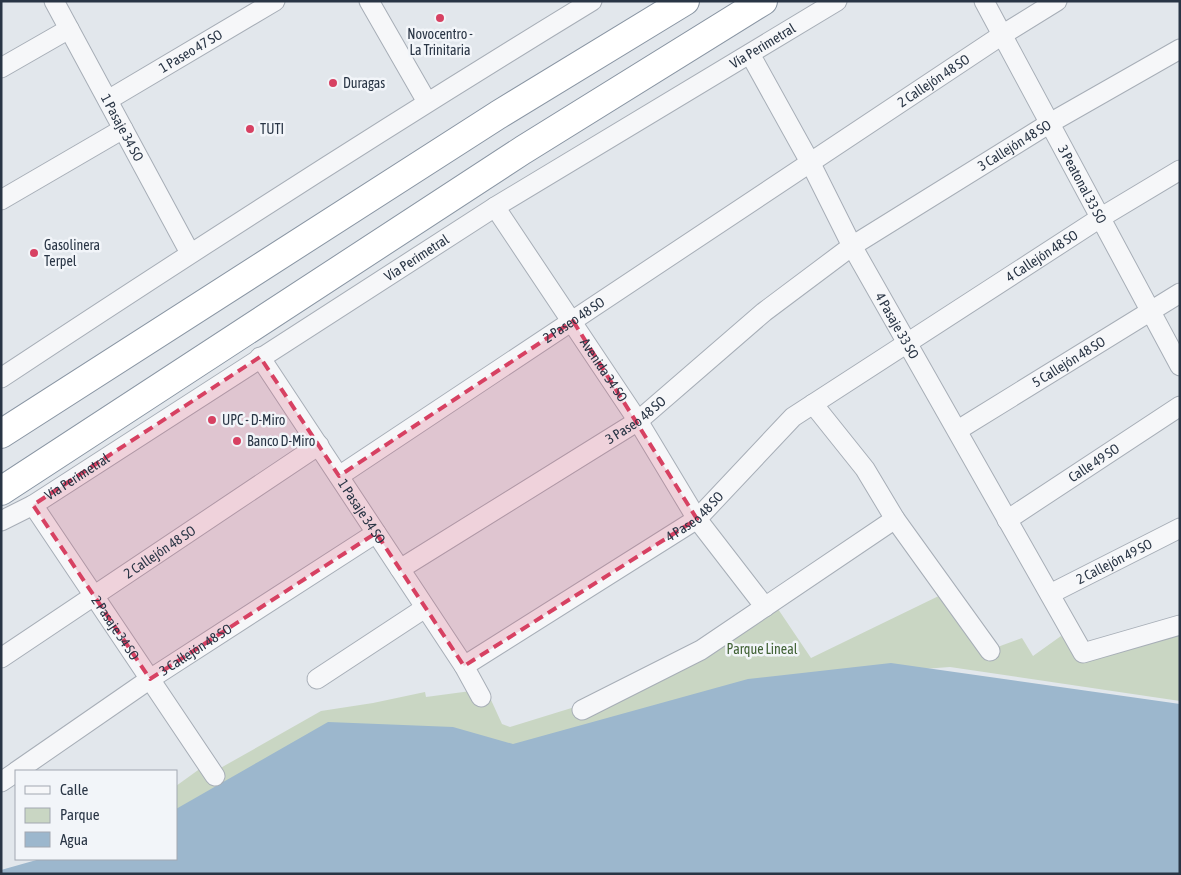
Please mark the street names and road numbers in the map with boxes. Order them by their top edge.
street label: Vía Perimetral [727,20,799,72]
street label: 1 Paseo 47 SO [156,26,225,76]
street label: 2 Callejón 48 SO [895,51,972,110]
street label: 1 Pasaje 34 SO [98,91,147,164]
street label: 3 Callejón 48 SO [975,117,1054,174]
street label: 3 Peatonal 33 SO [1055,142,1110,226]
street label: 4 Callejón 48 SO [1003,227,1081,285]
street label: Vía Perimetral [381,231,452,284]
street label: 4 Pasaje 33 SO [872,290,922,362]
street label: 2 Paseo 48 SO [540,294,608,346]
street label: 5 Callejón 48 SO [1029,333,1108,390]
street label: Avenida 34 SO [577,335,631,405]
street label: 3 Paseo 48 SO [603,393,669,447]
street label: Calle 49 SO [1065,440,1122,485]
street label: Vía Perimetral [42,450,112,503]
street label: 1 Pasaje 34 SO [335,476,389,547]
street label: 4 Paseo 48 SO [662,488,727,545]
street label: 2 Callejón 48 SO [121,522,199,581]
street label: 2 Callejón 49 SO [1074,536,1155,587]
street label: 2 Pasaje 34 SO [88,593,143,663]
street label: 3 Callejón 48 SO [157,620,235,679]

